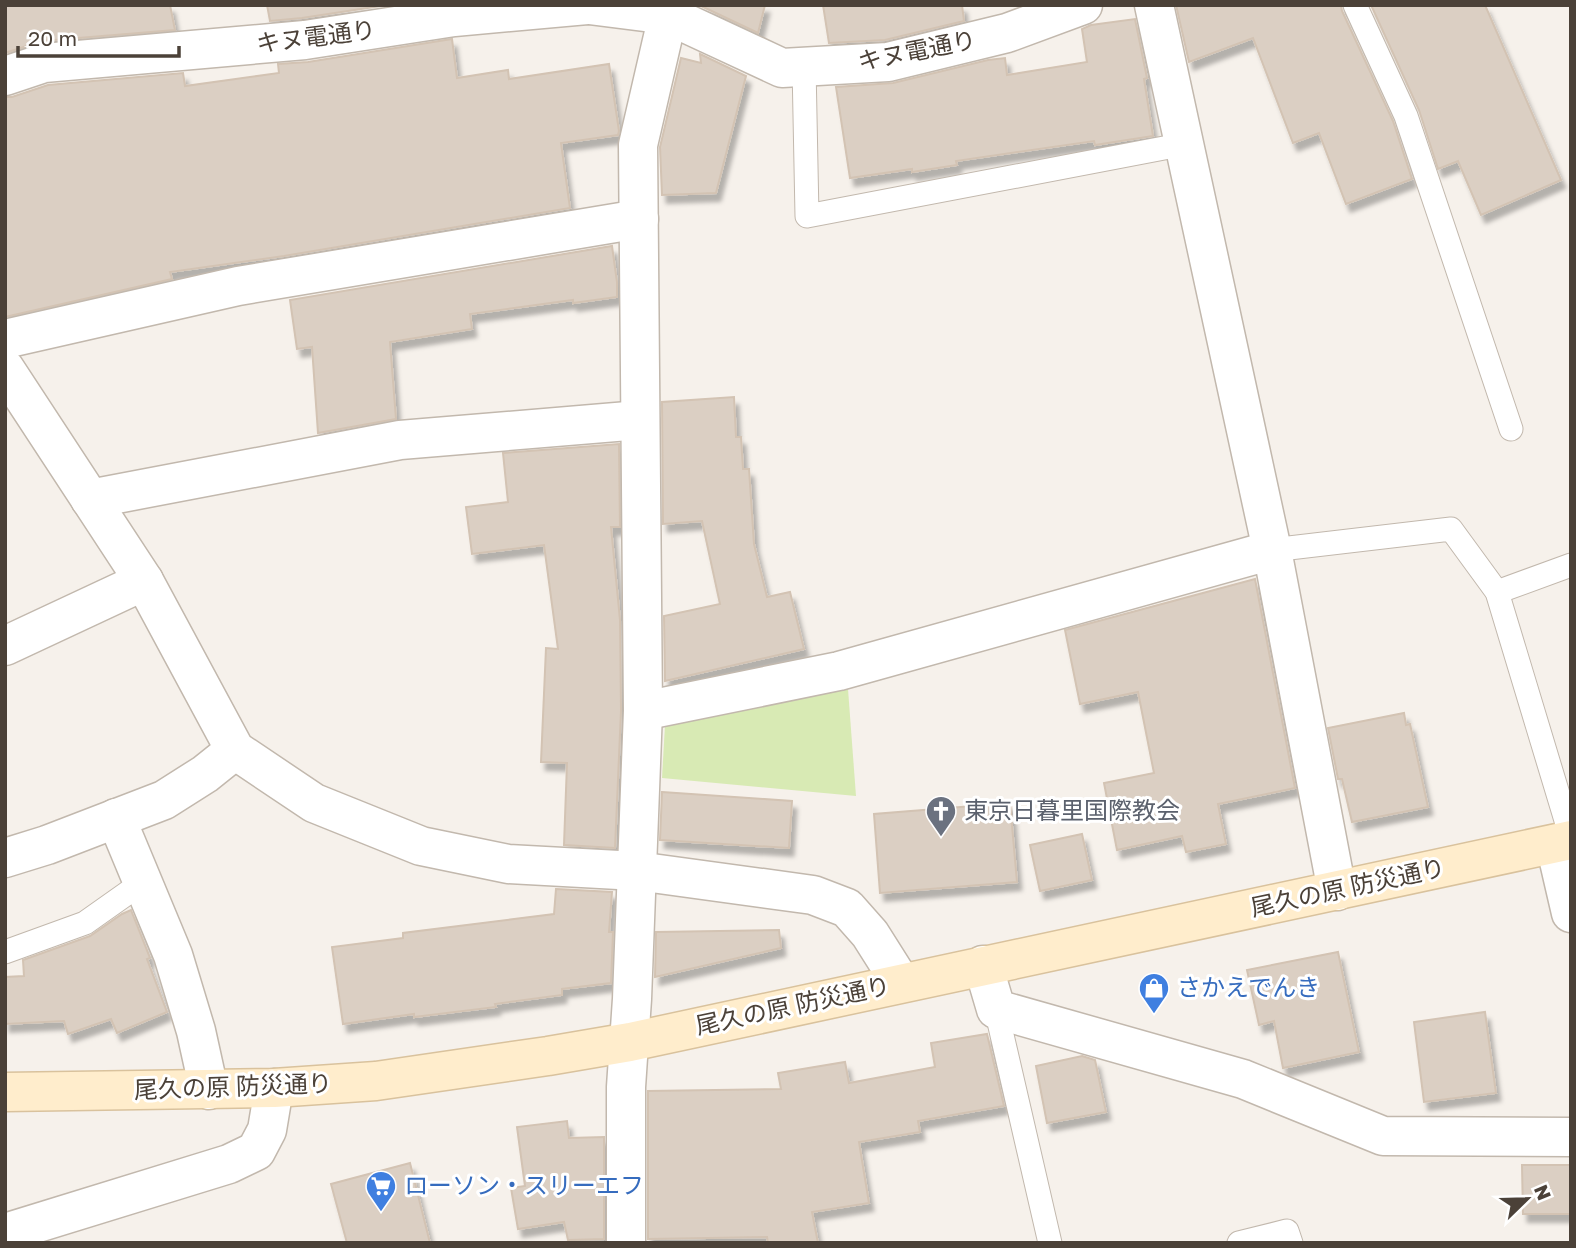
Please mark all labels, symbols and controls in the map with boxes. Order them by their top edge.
scale bar [18,14,178,58]
street label: キヌ電通り [254,14,377,57]
street label: キヌ電通り [855,24,978,75]
text: 20 m [28,25,77,51]
church icon: 東京日暮里国際教会 [924,794,958,838]
place label: 東京日暮里国際教会 [964,795,1180,824]
street label: 尾久の原 防災通り [1248,852,1448,921]
street label: 尾久の原 防災通り [693,970,893,1039]
shop icon: さかえでんき [1137,971,1171,1015]
place label: さかえでんき [1177,972,1320,1001]
street label: 尾久の原 防災通り [134,1068,332,1103]
north arrow [1492,1164,1562,1234]
supermarket icon: ローソン・スリーエフ [364,1169,398,1213]
place label: ローソン・スリーエフ [404,1170,644,1199]
text: N [1530,1181,1557,1203]

